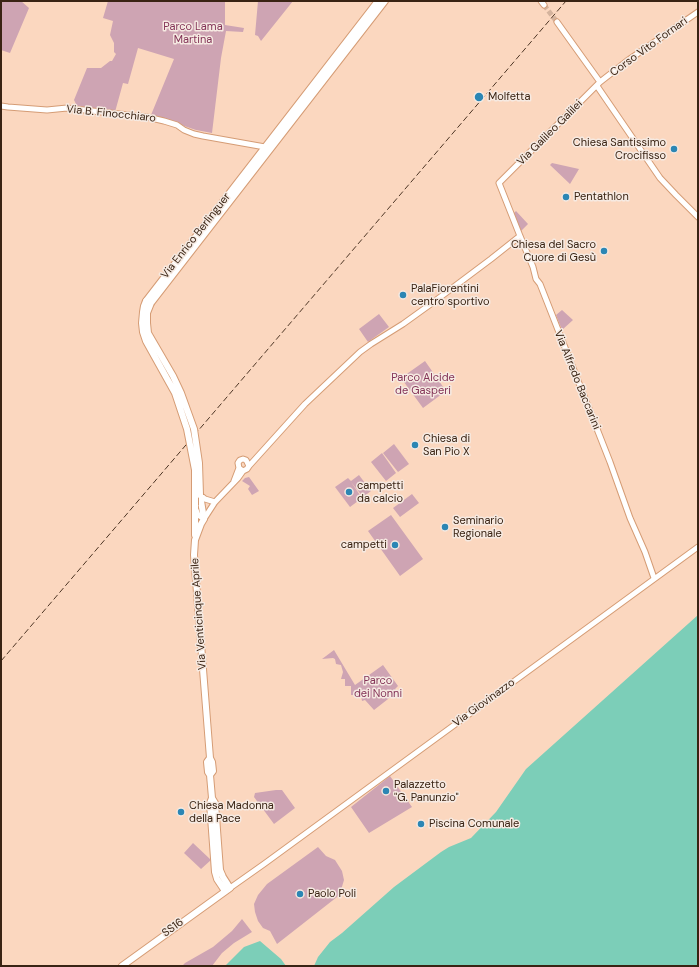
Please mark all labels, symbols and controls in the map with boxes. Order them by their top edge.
street label: Corso Vito Fornari [608,15,690,79]
park label: Parco Lama Martina [163,20,223,46]
place label: Molfetta [488,90,530,104]
marker: Molfetta [473,91,485,103]
street label: Via Galileo Galilei [514,97,586,169]
street label: Via B. Finocchiaro [66,103,156,125]
place label: Chiesa Santissimo Crocifisso [573,136,666,162]
marker: Chiesa Santissimo Crocifisso [669,144,679,154]
place label: Pentathlon [574,190,629,204]
street label: Via Enrico Berlinguer [158,191,234,281]
marker: Pentathlon [561,192,571,202]
place label: Chiesa del Sacro Cuore di Gesù [511,238,596,264]
marker: Chiesa del Sacro Cuore di Gesù [599,246,609,256]
place label: PalaFiorentini centro sportivo [411,282,489,308]
marker: PalaFiorentini centro sportivo [398,290,408,300]
street label: Via Alfredo Baccarini [551,329,603,431]
park label: Parco Alcide de Gasperi [391,371,455,397]
place label: Chiesa di San Pio X [423,432,470,458]
marker: Chiesa di San Pio X [410,440,420,450]
place label: campetti da calcio [357,479,403,505]
marker: campetti da calcio [344,487,354,497]
place label: Seminario Regionale [453,514,504,540]
marker: Seminario Regionale [440,522,450,532]
place label: campetti [341,538,387,552]
marker: campetti [390,540,400,550]
street label: Via Venticinque Aprile [188,558,210,670]
park label: Parco dei Nonni [354,674,402,700]
street label: Via Giovinazzo [450,676,518,730]
place label: Palazzetto "G. Panunzio" [394,778,459,804]
marker: Palazzetto "G. Panunzio" [381,786,391,796]
place label: Chiesa Madonna della Pace [189,799,274,825]
marker: Chiesa Madonna della Pace [176,807,186,817]
place label: Piscina Comunale [429,817,519,831]
marker: Piscina Comunale [416,819,426,829]
place label: Paolo Poli [308,887,356,901]
marker: Paolo Poli [295,889,305,899]
street label: SS16 [160,916,186,940]

